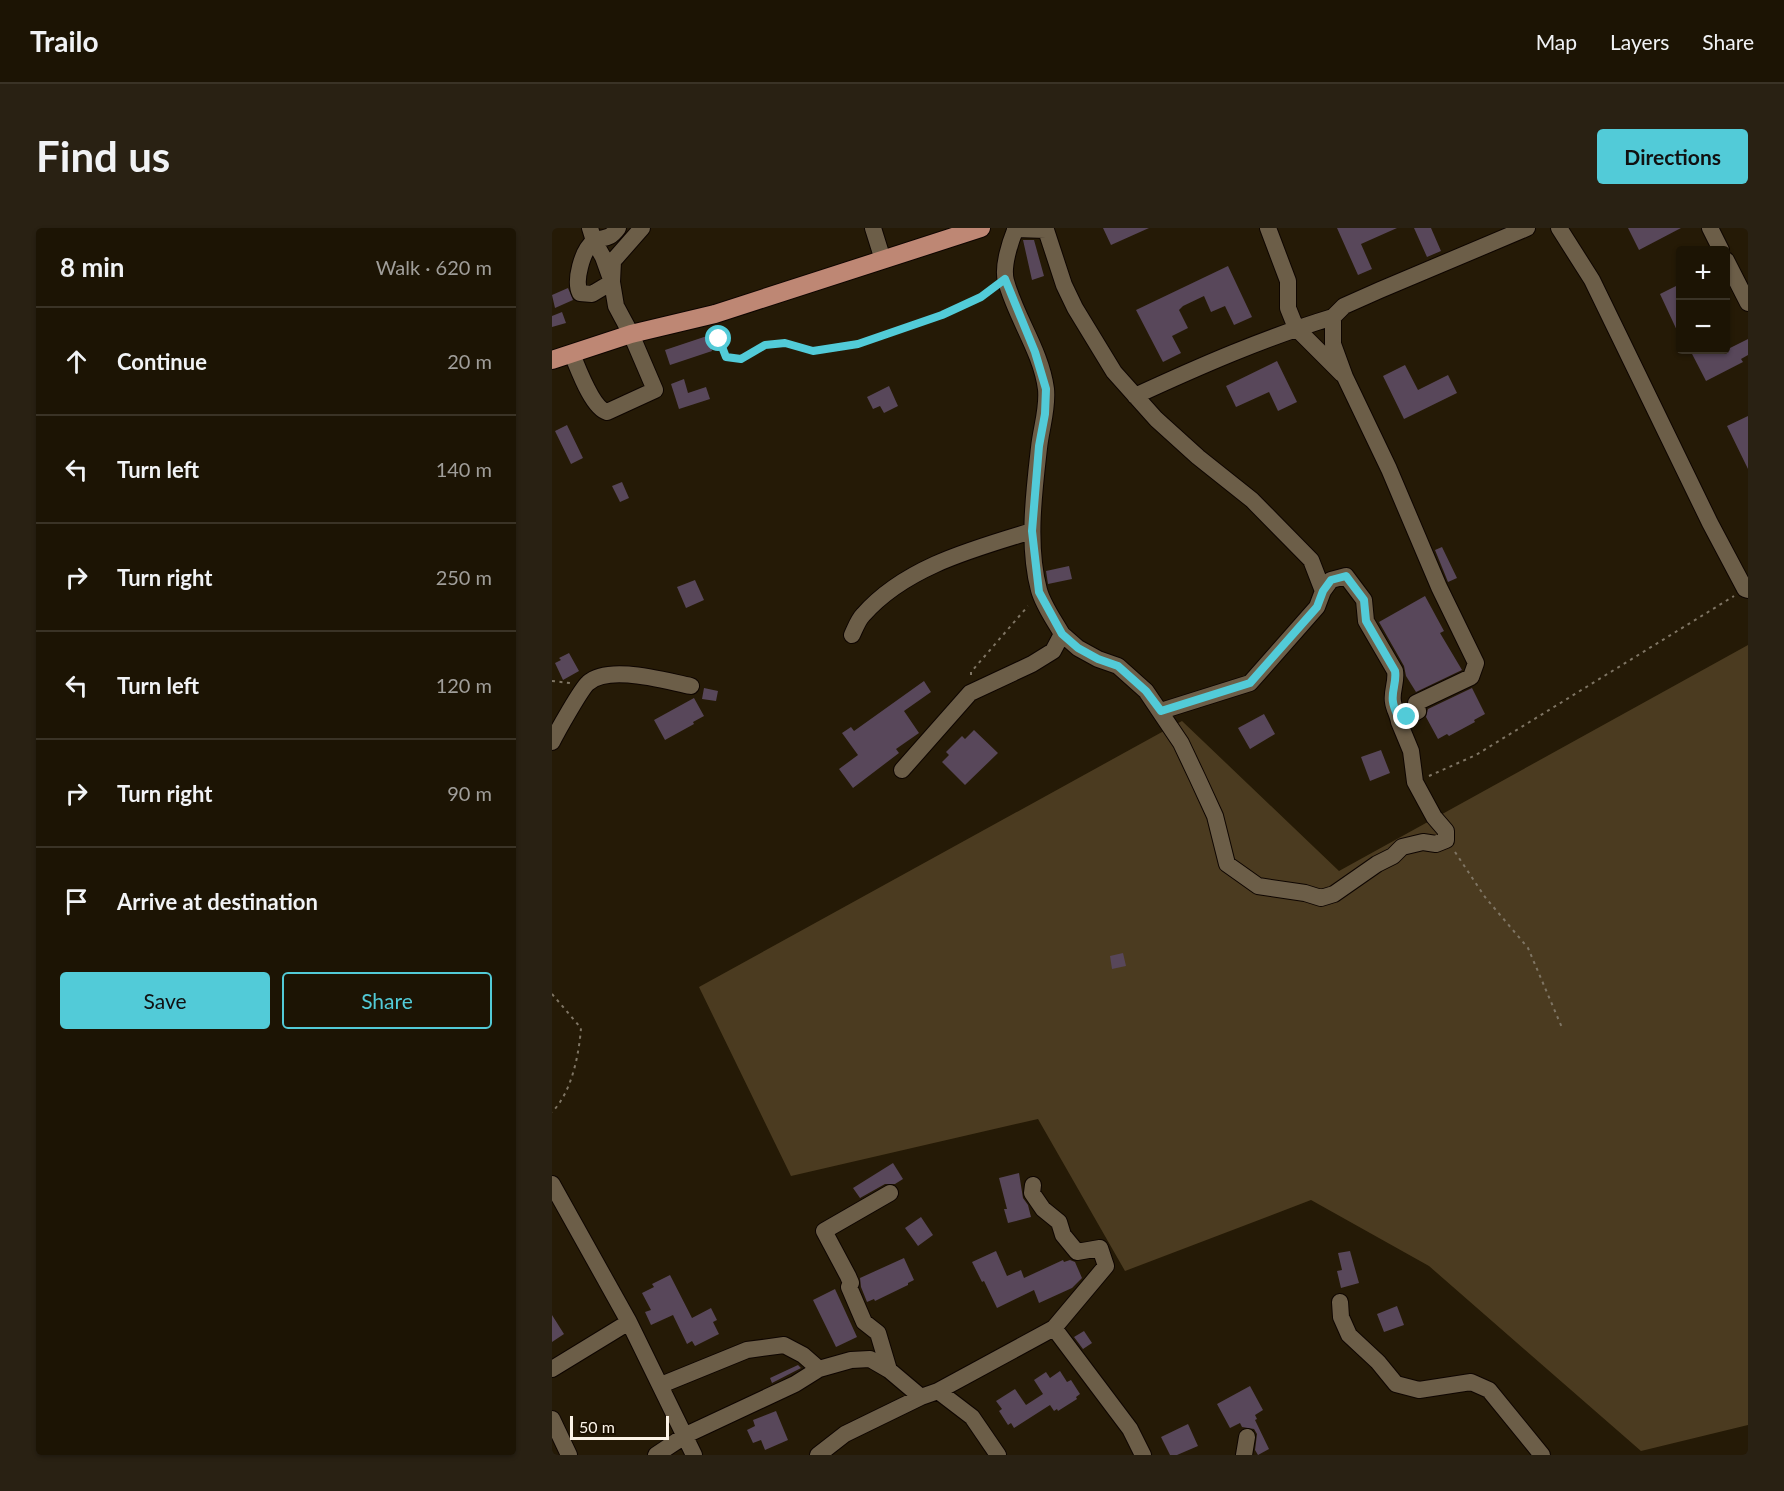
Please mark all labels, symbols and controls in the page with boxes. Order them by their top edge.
text: Trailo [30,24,99,58]
text: Map [1536,29,1577,54]
text: Layers [1610,29,1669,54]
text: Share [1702,29,1754,54]
button: Directions [1597,129,1748,184]
text: Find us [36,131,170,181]
map controls [1676,246,1730,354]
button: + [1676,246,1730,300]
text: 8 min [60,251,124,283]
text: Walk · 620 m [376,255,492,279]
button: − [1676,300,1730,354]
route start [705,325,731,351]
icon: ahead [60,345,93,378]
text: Continue [117,348,207,375]
text: 20 m [447,349,492,373]
icon: left [60,453,93,486]
text: Turn left [117,456,199,483]
text: 140 m [436,457,492,481]
icon: right [60,561,93,594]
text: Turn right [117,564,212,591]
text: 250 m [436,565,492,589]
icon: left [60,669,93,702]
text: Turn left [117,672,199,699]
text: 120 m [436,673,492,697]
route end [1393,703,1419,729]
icon: right [60,777,93,810]
text: Turn right [117,780,212,807]
text: 90 m [447,781,492,805]
icon: arrive [60,885,93,918]
text: Arrive at destination [117,888,318,915]
button: Save [60,972,270,1029]
button: Share [282,972,492,1029]
scale bar [570,1413,669,1440]
text: 50 m [579,1417,615,1436]

